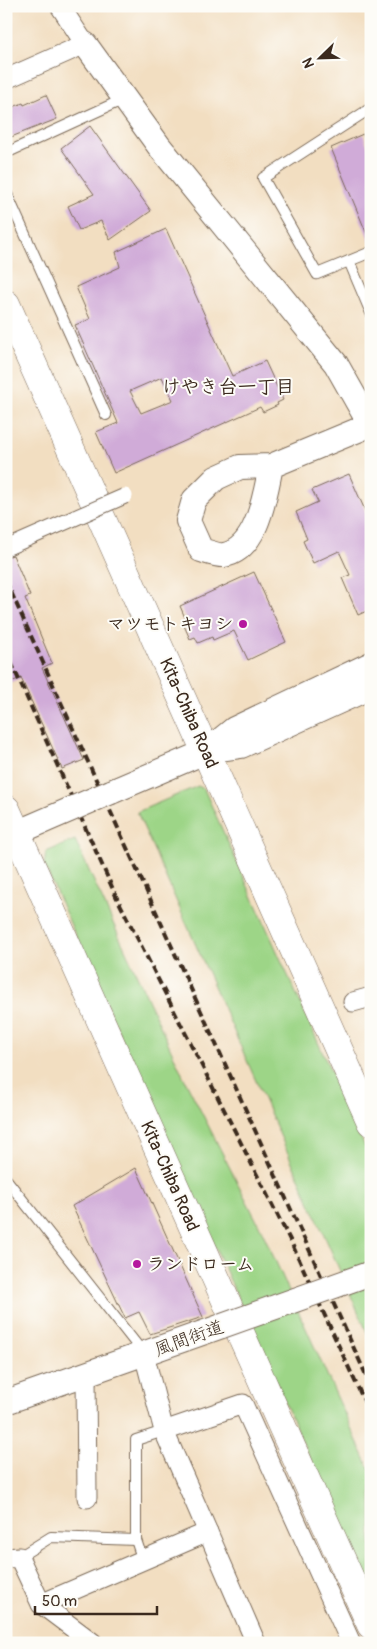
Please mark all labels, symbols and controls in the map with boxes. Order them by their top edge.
north arrow [294,32,344,82]
text: N [299,55,318,71]
district label: けやき台一丁目 [161,375,295,399]
place label: マツモトキヨシ [107,613,233,636]
marker: マツモトキヨシ [237,618,249,630]
street label: Kita-Chiba Road [154,654,223,772]
street label: Kita-Chiba Road [135,1117,204,1235]
place label: ランドローム [147,1253,254,1276]
marker: ランドローム [131,1258,143,1270]
street label: 風間街道 [151,1315,227,1362]
scale bar [35,1584,158,1616]
text: 50 m [42,1592,77,1611]

